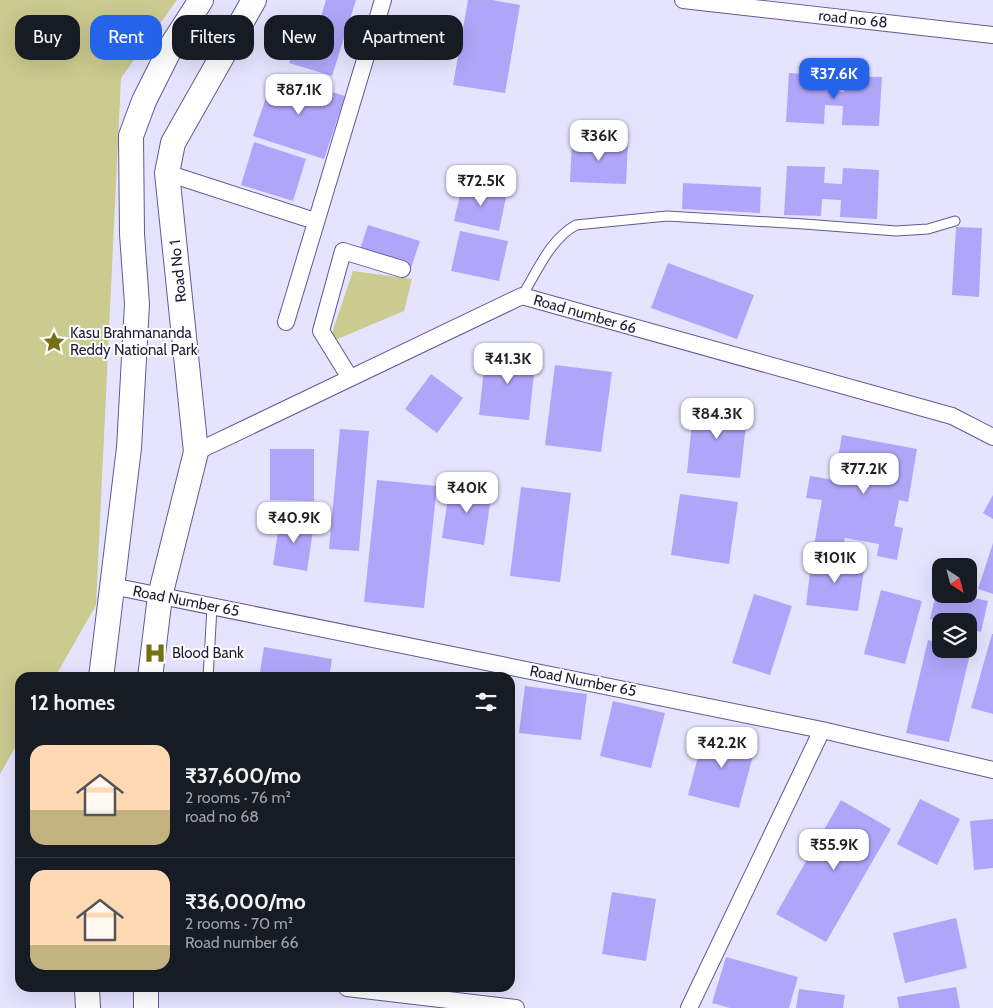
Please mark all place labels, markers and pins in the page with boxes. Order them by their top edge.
pin: ₹37.6K [793,58,875,100]
pin: ₹87.1K [258,74,340,116]
pin: ₹36K [569,120,629,162]
pin: ₹72.5K [440,164,522,207]
place label: Kasu Brahmananda Reddy National Park [70,324,198,359]
place icon: Kasu Brahmananda Reddy National Park [41,329,67,355]
pin: ₹41.3K [467,342,549,385]
pin: ₹84.3K [676,398,758,440]
pin: ₹77.2K [823,452,905,495]
pin: ₹40K [437,472,497,514]
pin: ₹40.9K [253,502,335,544]
pin: ₹101K [800,542,870,584]
hospital icon: Blood Bank [142,640,168,666]
place label: Blood Bank [172,644,244,662]
pin: ₹42.2K [681,726,763,769]
pin: ₹55.9K [793,828,875,871]

